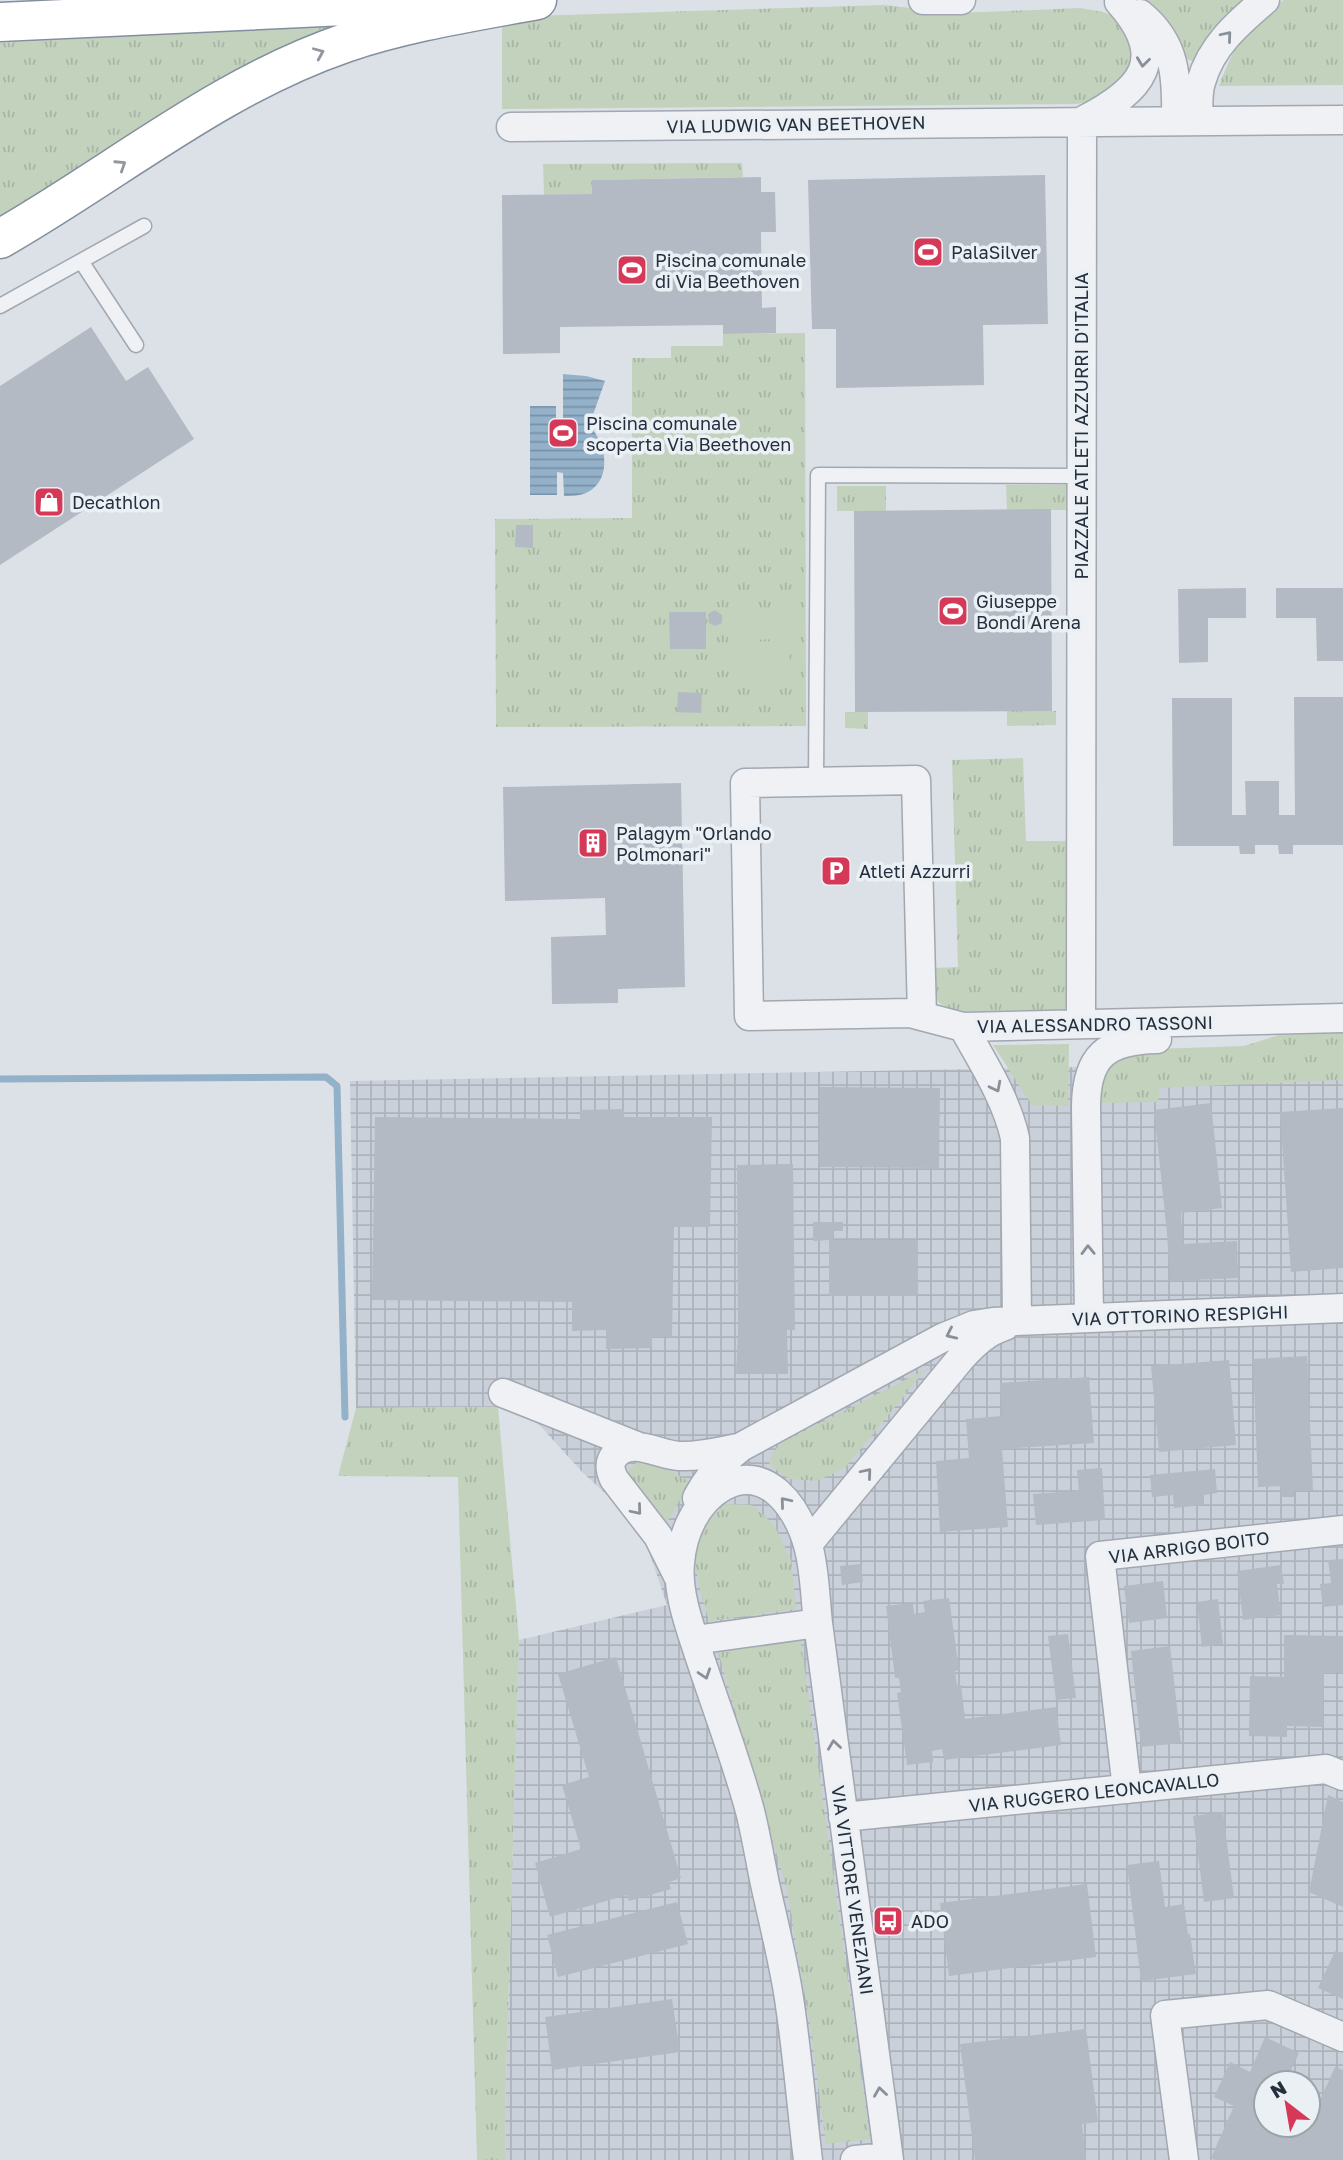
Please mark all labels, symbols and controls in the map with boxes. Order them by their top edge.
one-way arrow [1219,31,1231,44]
one-way arrow [312,48,324,62]
one-way arrow [1136,56,1151,68]
street label: VIA LUDWIG VAN BEETHOVEN [666,111,926,137]
one-way arrow [113,160,126,173]
sports icon: PalaSilver [911,235,945,269]
place label: PalaSilver [951,241,1038,263]
place label: Piscina comunale di Via Beethoven [655,249,806,292]
sports icon: Piscina comunale di Via Beethoven [615,253,649,287]
street label: PIAZZALE ATLETI AZZURRI D'ITALIA [1070,272,1092,580]
place label: Piscina comunale scoperta Via Beethoven [586,412,791,455]
sports icon: Piscina comunale scoperta Via Beethoven [546,416,580,450]
shop icon: Decathlon [32,485,66,519]
place label: Decathlon [72,491,161,513]
place label: Giuseppe Bondi Arena [976,590,1081,633]
sports icon: Giuseppe Bondi Arena [936,594,970,628]
place label: Palagym "Orlando Polmonari" [616,822,772,865]
building icon: Palagym "Orlando Polmonari" [576,826,610,860]
parking icon: Atleti Azzurri [819,854,853,888]
place label: Atleti Azzurri [859,860,971,882]
street label: VIA ALESSANDRO TASSONI [977,1011,1213,1037]
one-way arrow [988,1080,1001,1092]
one-way arrow [1080,1244,1095,1255]
street label: VIA OTTORINO RESPIGHI [1071,1300,1289,1330]
one-way arrow [946,1326,958,1340]
one-way arrow [859,1468,871,1481]
one-way arrow [781,1497,793,1510]
one-way arrow [629,1502,641,1515]
street label: VIA ARRIGO BOITO [1107,1526,1271,1568]
one-way arrow [697,1668,712,1680]
one-way arrow [826,1740,841,1751]
street label: VIA RUGGERO LEONCAVALLO [968,1768,1220,1816]
street label: VIA VITTORE VENEZIANI [827,1784,879,1996]
bus stop icon: ADO [871,1904,905,1938]
place label: ADO [911,1910,949,1932]
north arrow [1252,2069,1322,2139]
text: N [1266,2075,1290,2103]
one-way arrow [873,2086,888,2098]

